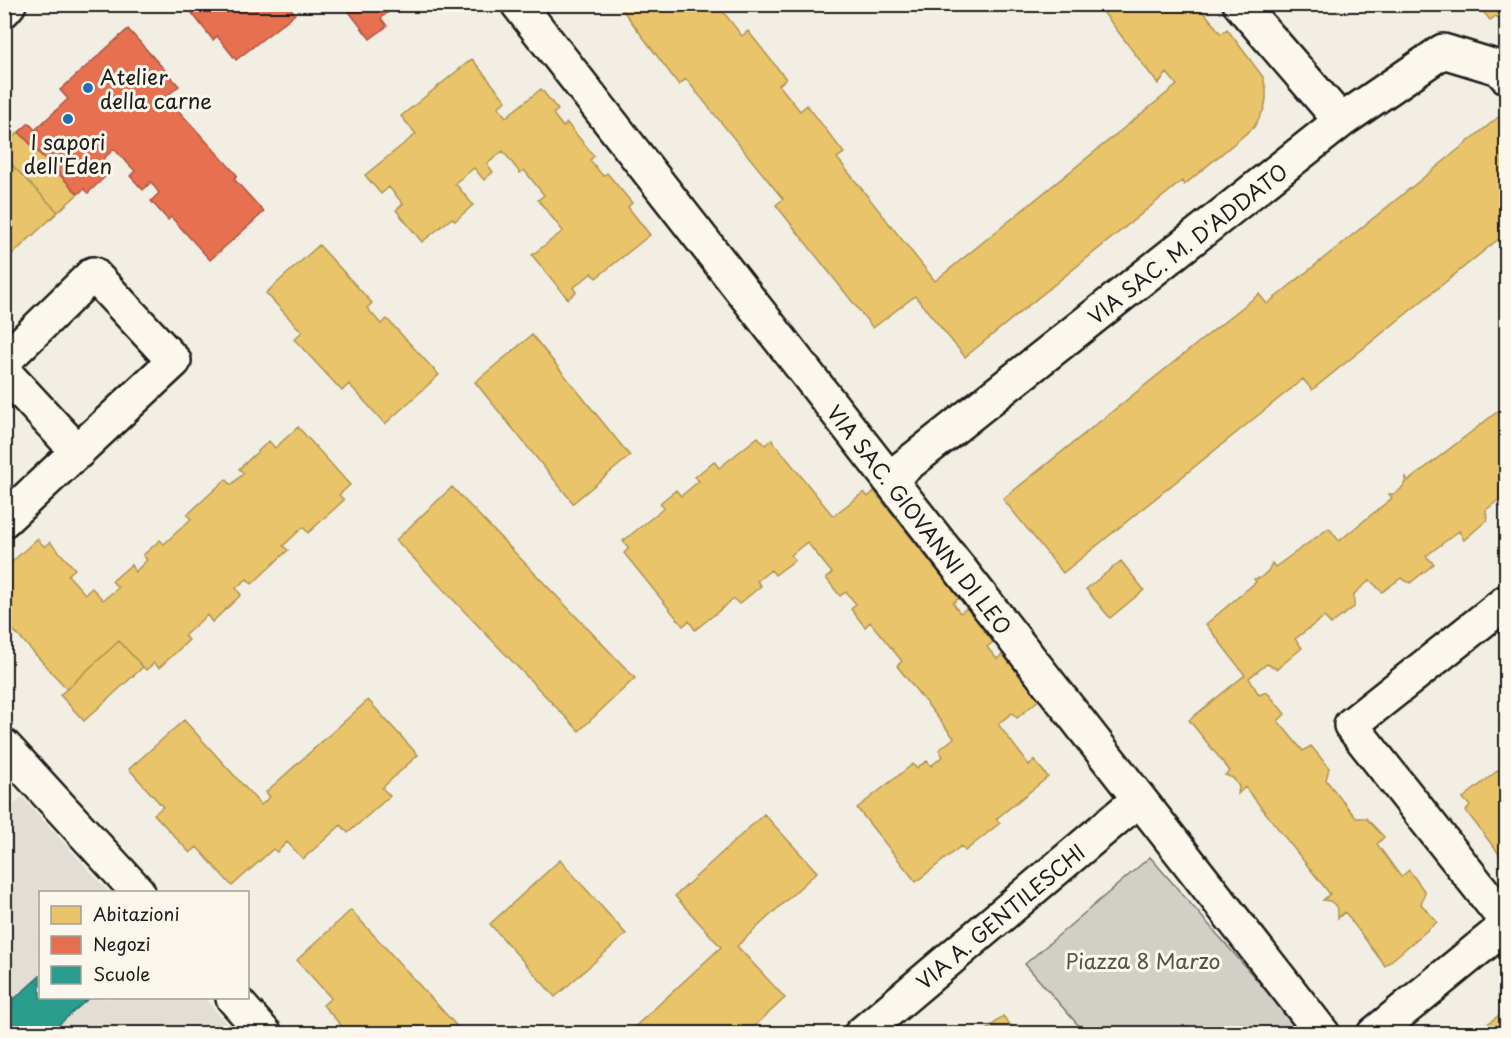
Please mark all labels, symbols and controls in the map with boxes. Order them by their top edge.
place label: Atelier della carne [100,60,212,116]
marker: Atelier della carne [81,81,95,95]
marker: I sapori dell'Eden [61,112,75,126]
place label: I sapori dell'Eden [24,125,112,181]
street label: VIA SAC. M. D'ADDATO [1080,155,1294,331]
street label: VIA SAC. GIOVANNI DI LEO [820,397,1020,641]
street label: VIA A. GENTILESCHI [908,836,1092,996]
legend [39,891,249,999]
text: Abitazioni [93,900,179,927]
text: Negozi [93,930,151,957]
park label: Piazza 8 Marzo [1066,944,1220,976]
text: Scuole [93,960,150,987]

